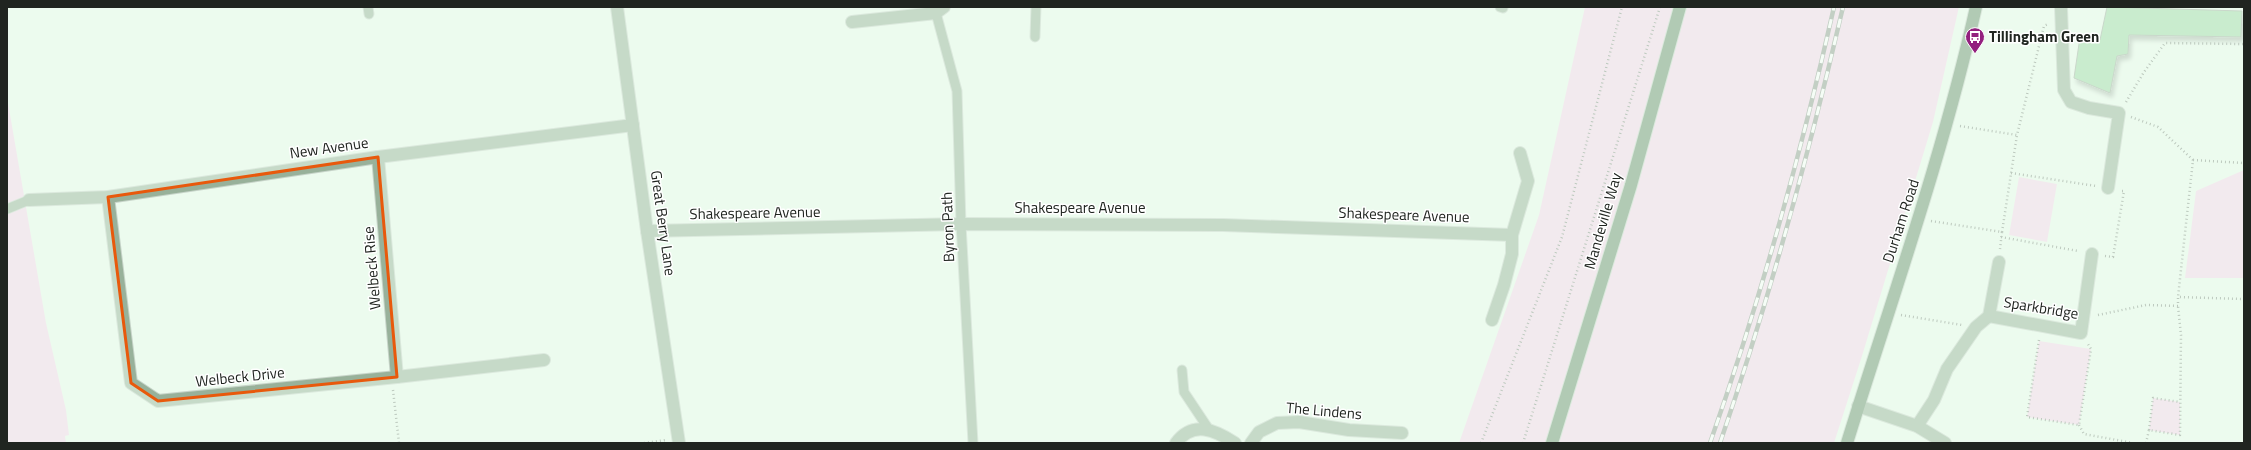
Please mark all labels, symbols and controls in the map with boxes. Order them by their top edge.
place label: Tillingham Green [1989,25,2099,48]
bus stop icon: Tillingham Green [1964,26,1986,54]
street label: New Avenue [288,131,370,164]
street label: Great Berry Lane [645,169,682,277]
street label: Mandeville Way [1578,170,1627,272]
street label: Durham Road [1876,176,1925,266]
street label: Byron Path [935,191,960,263]
street label: Shakespeare Avenue [1014,196,1146,219]
street label: Shakespeare Avenue [689,200,821,225]
street label: Shakespeare Avenue [1338,201,1470,228]
street label: Welbeck Rise [356,225,387,311]
street label: Sparkbridge [2002,290,2080,325]
street label: Welbeck Drive [194,360,286,393]
street label: The Lindens [1285,396,1363,425]

